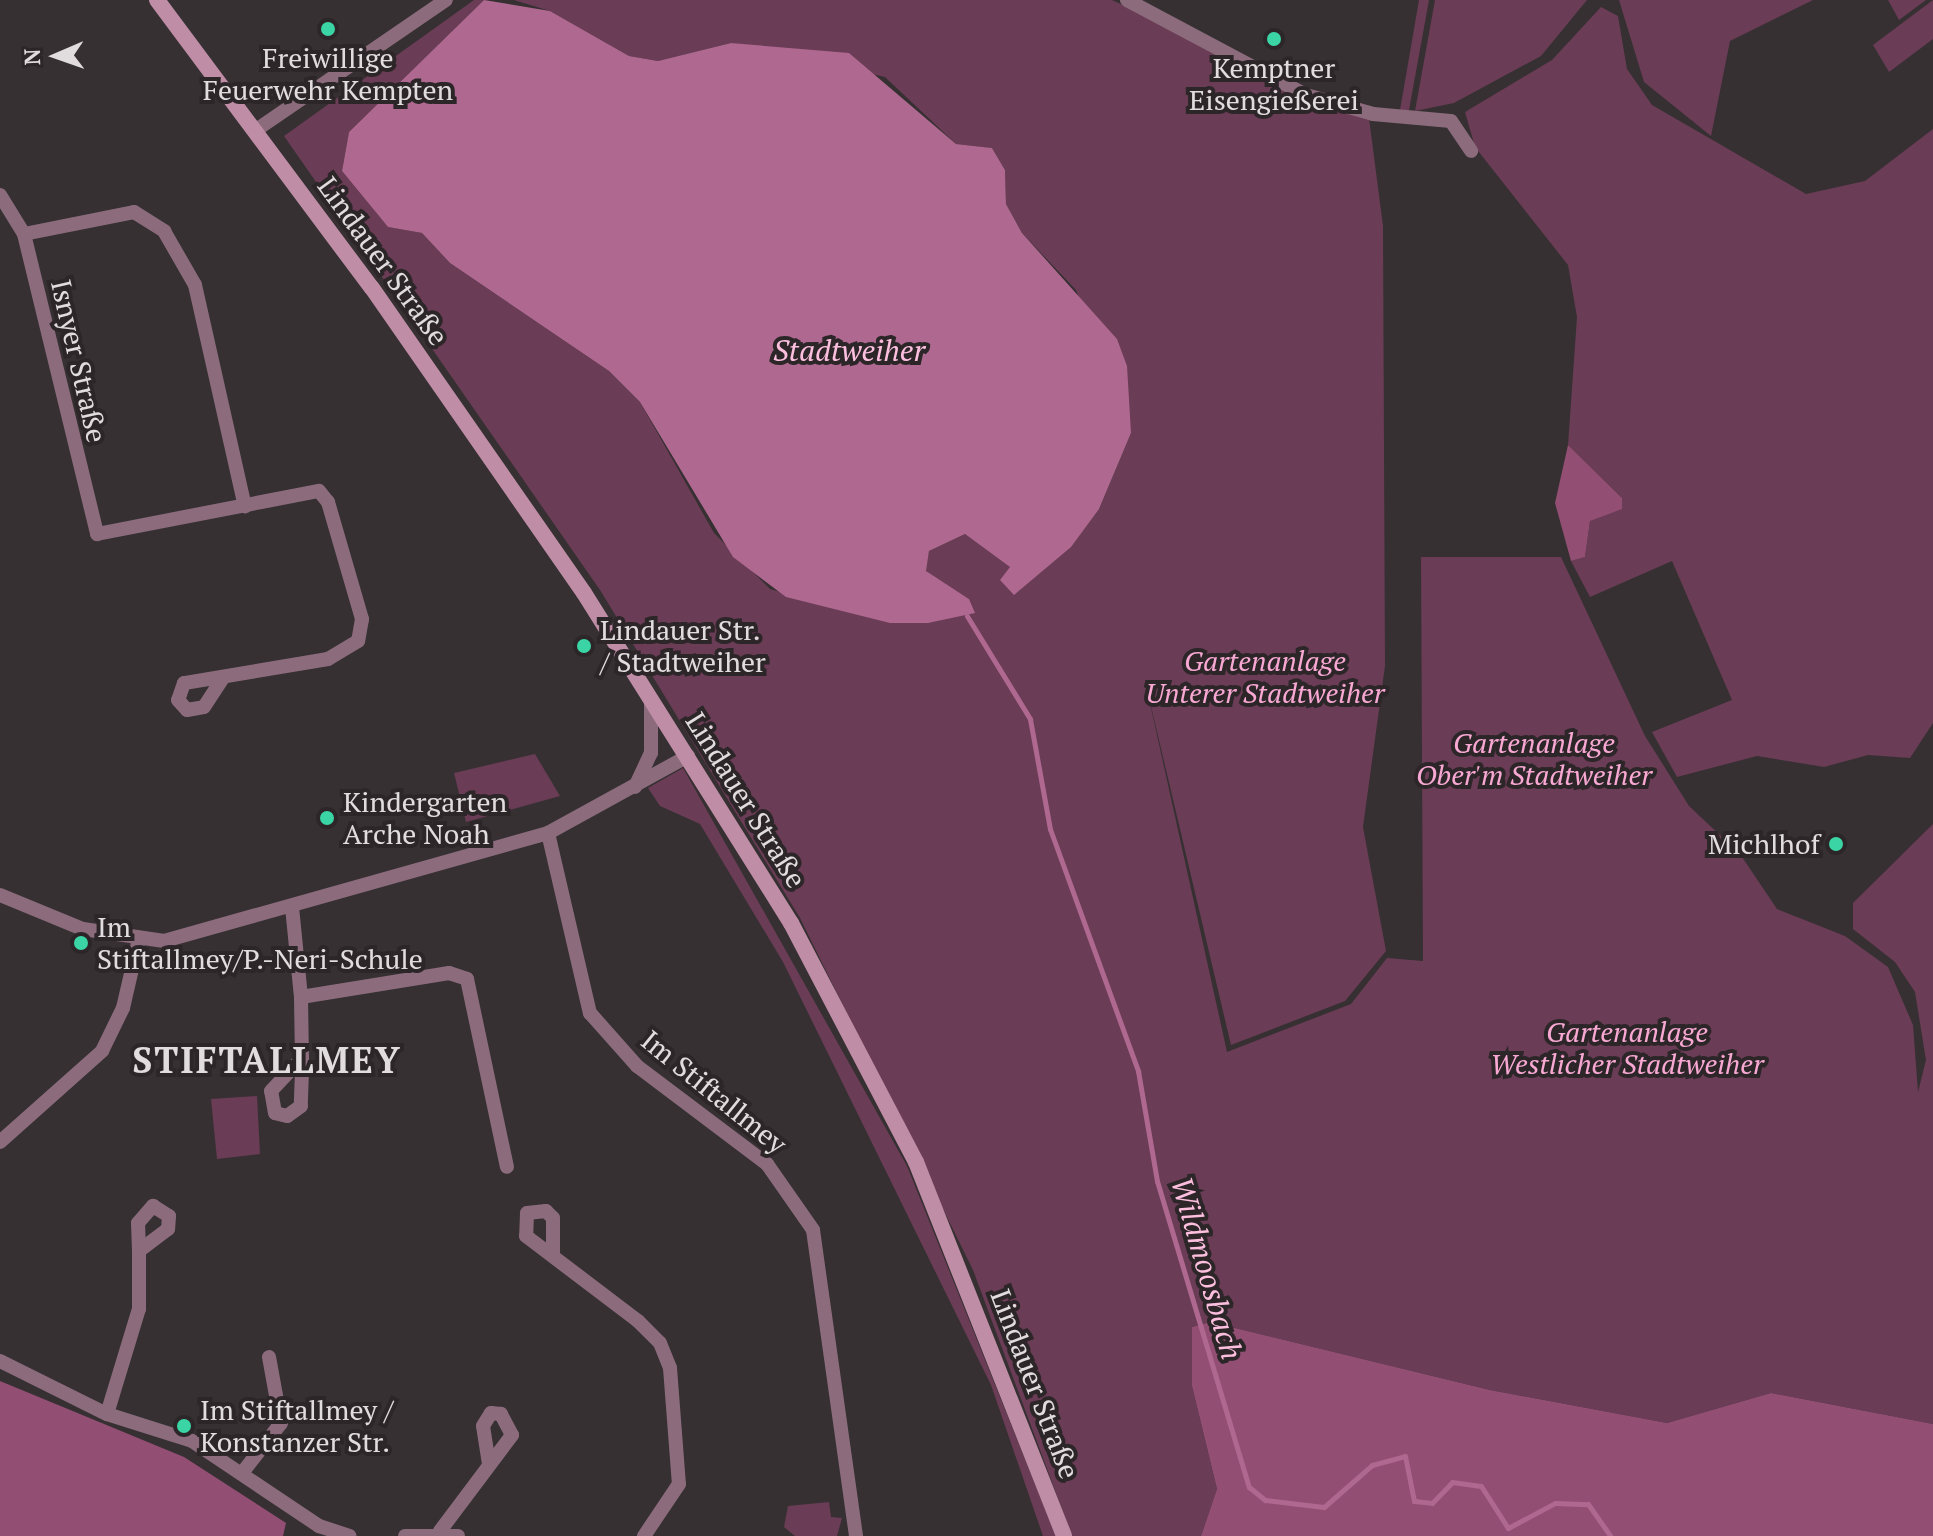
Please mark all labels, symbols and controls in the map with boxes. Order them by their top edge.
north arrow [16,16,96,96]
marker: Freiwillige Feuerwehr Kempten [319,20,337,38]
marker: Kemptner Eisengießerei [1265,30,1283,48]
place label: Freiwillige Feuerwehr Kempten [203,41,453,107]
text: N [17,48,46,66]
place label: Kemptner Eisengießerei [1189,51,1359,117]
street label: Lindauer Straße [311,170,455,352]
street label: Isnyer Straße [44,276,114,446]
water label: Stadtweiher [773,332,925,368]
place label: Lindauer Str. / Stadtweiher [600,613,766,679]
marker: Lindauer Str. / Stadtweiher [575,637,593,655]
park label: Gartenanlage Unterer Stadtweiher [1145,644,1385,710]
street label: Lindauer Straße [679,706,813,894]
park label: Gartenanlage Ober'm Stadtweiher [1416,726,1652,792]
place label: Kindergarten Arche Noah [343,785,507,851]
marker: Kindergarten Arche Noah [318,809,336,827]
place label: Michlhof [1708,827,1820,861]
marker: Michlhof [1827,835,1845,853]
place label: Im Stiftallmey/P.-Neri-Schule [97,910,423,976]
marker: Im Stiftallmey/P.-Neri-Schule [72,934,90,952]
park label: Gartenanlage Westlicher Stadtweiher [1490,1015,1764,1081]
street label: Im Stiftallmey [635,1023,793,1161]
district label: STIFTALLMEY [132,1038,402,1082]
water label: Wildmoosbach [1164,1172,1250,1364]
street label: Lindauer Straße [983,1285,1087,1483]
place label: Im Stiftallmey / Konstanzer Str. [200,1393,394,1459]
marker: Im Stiftallmey / Konstanzer Str. [175,1417,193,1435]

